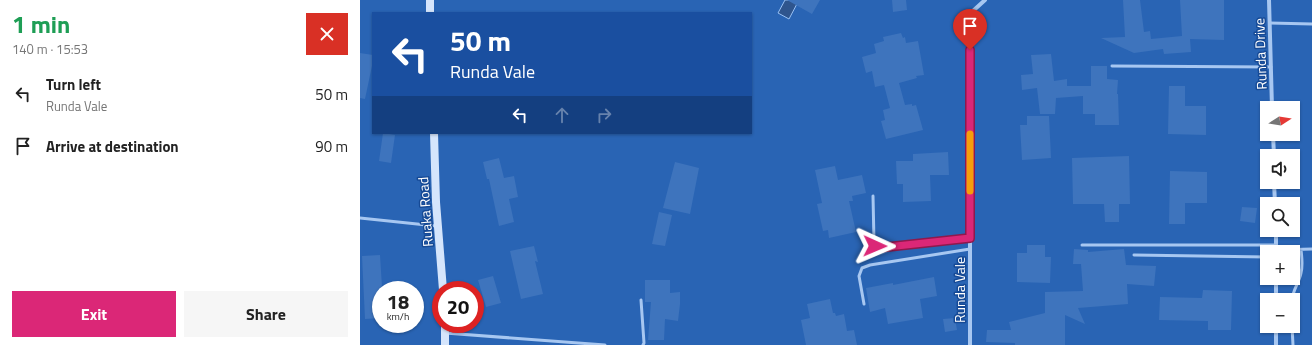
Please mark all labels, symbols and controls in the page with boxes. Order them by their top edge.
text: 1 min [12,6,70,42]
pin [953,9,987,50]
button: close [306,13,348,55]
icon: arrive [959,15,981,37]
street label: Runda Drive [1248,18,1272,90]
text: 50 m [450,19,511,62]
icon: left [384,28,436,80]
text: 140 m · 15:53 [12,39,88,59]
text: Runda Vale [450,58,535,85]
text: Turn left [46,73,101,96]
icon: left [12,83,34,105]
text: 50 m [315,83,348,106]
text: Runda Vale [46,96,107,116]
north arrow [1260,101,1300,141]
map controls [1260,101,1300,333]
icon: left [509,104,531,126]
icon: ahead [551,104,573,126]
icon: right [593,104,615,126]
icon: arrive [12,135,34,157]
text: Arrive at destination [46,135,179,158]
text: 90 m [315,135,348,158]
button: sound [1260,149,1300,189]
street label: Ruaka Road [412,176,438,248]
button: search [1260,197,1300,237]
position arrow [854,225,896,267]
button: + [1260,245,1300,285]
street label: Runda Vale [949,257,970,323]
speed limit sign: 20 [432,281,484,333]
text: 18 [387,286,409,317]
button: Exit [12,291,176,337]
button: Share [184,291,348,337]
button: − [1260,293,1300,333]
text: km/h [387,309,409,324]

